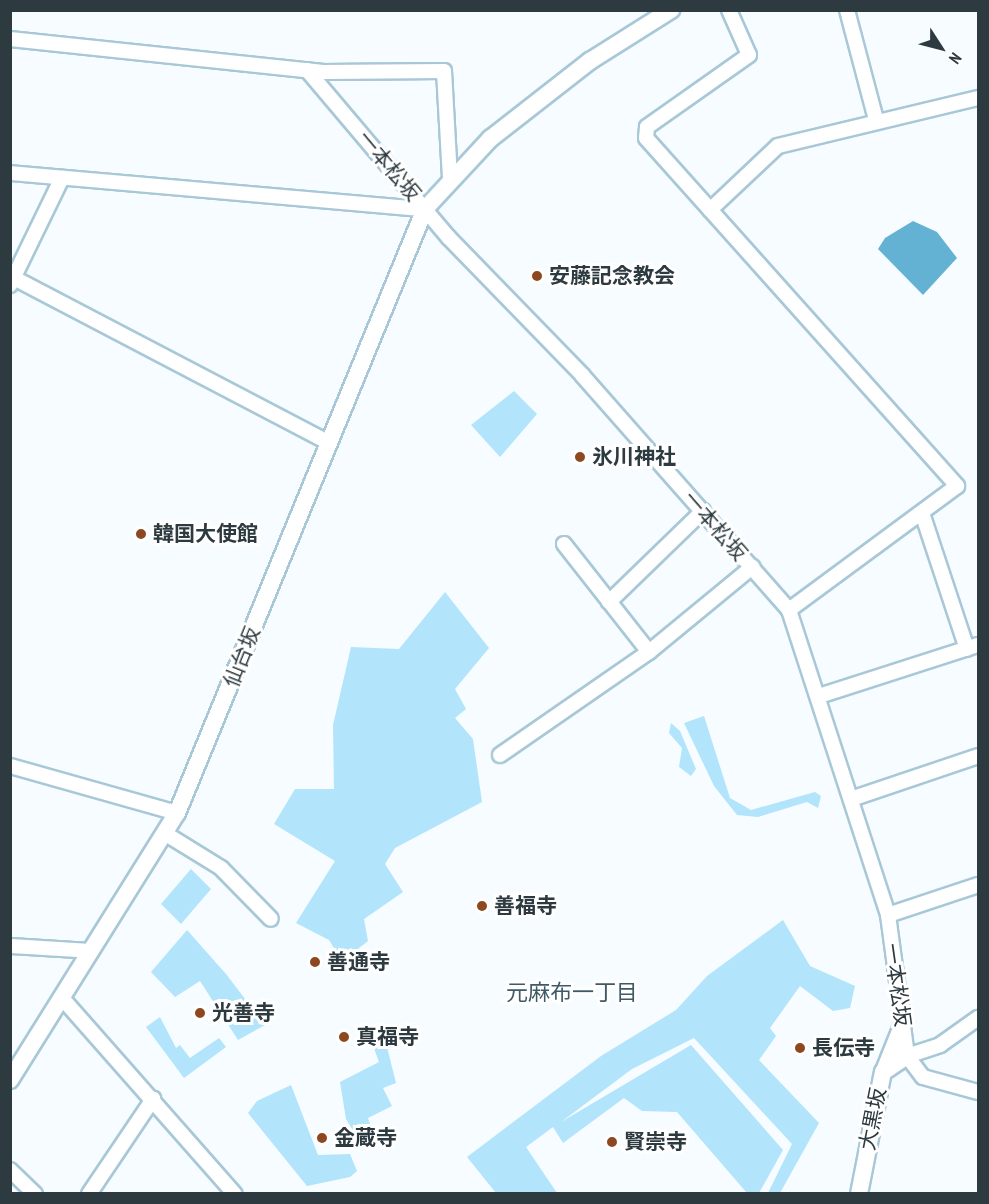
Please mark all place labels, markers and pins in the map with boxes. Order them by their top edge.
place label: 安藤記念教会 [549,263,675,289]
marker: 安藤記念教会 [530,269,544,283]
place label: 氷川神社 [592,444,676,470]
marker: 氷川神社 [573,450,587,464]
place label: 韓国大使館 [153,521,258,547]
marker: 韓国大使館 [134,527,148,541]
place label: 善福寺 [494,893,557,919]
marker: 善福寺 [475,899,489,913]
place label: 善通寺 [327,949,390,975]
marker: 善通寺 [308,955,322,969]
place label: 光善寺 [212,1000,275,1026]
marker: 光善寺 [193,1006,207,1020]
place label: 真福寺 [356,1024,419,1050]
marker: 真福寺 [337,1030,351,1044]
place label: 長伝寺 [812,1035,875,1061]
marker: 長伝寺 [793,1041,807,1055]
place label: 金蔵寺 [334,1125,397,1151]
place label: 賢崇寺 [624,1129,687,1155]
marker: 金蔵寺 [315,1131,329,1145]
marker: 賢崇寺 [605,1135,619,1149]

